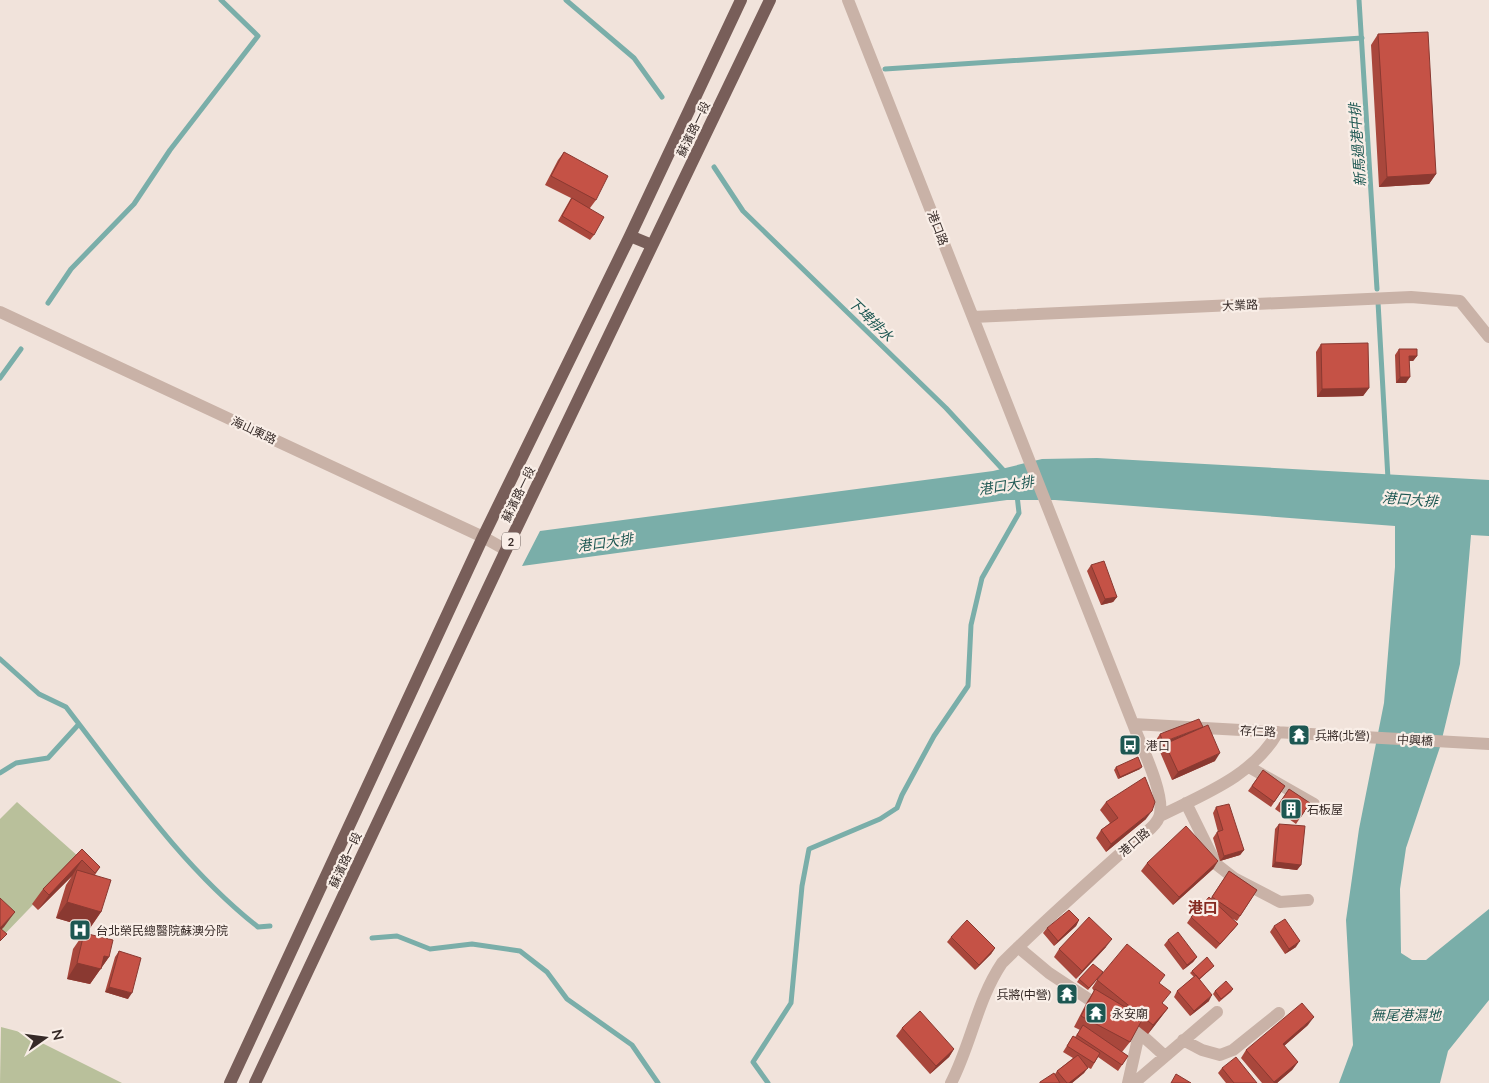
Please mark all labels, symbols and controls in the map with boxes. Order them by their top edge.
street label: 蘇濱路一段 [673,99,713,159]
water label: 新馬過港中排 [1345,101,1368,187]
street label: 港口路 [925,209,951,247]
water label: 下埤排水 [845,293,898,345]
street label: 大業路 [1222,297,1258,313]
street label: 海山東路 [229,413,279,447]
street label: 蘇濱路一段 [498,464,538,524]
water label: 港口大排 [977,472,1037,498]
water label: 港口大排 [1381,489,1441,510]
water label: 港口大排 [576,529,636,554]
road number: 2 [502,532,520,550]
street label: 存仁路 [1240,723,1276,739]
temple icon: 兵將(北營) [1287,723,1311,747]
place label: 兵將(北營) [1315,728,1369,743]
street label: 中興橋 [1397,732,1433,748]
bus stop icon: 港口 [1118,733,1142,757]
place label: 港口 [1146,738,1170,753]
building icon: 石板屋 [1279,797,1303,821]
place label: 石板屋 [1307,802,1343,817]
street label: 港口路 [1115,825,1153,859]
street label: 蘇濱路一段 [326,830,364,890]
district label: 港口 [1188,898,1218,916]
hospital icon: 台北榮民總醫院蘇澳分院 [68,918,92,942]
place label: 台北榮民總醫院蘇澳分院 [96,923,228,938]
temple icon: 兵將(中營) [1055,982,1079,1006]
place label: 兵將(中營) [997,987,1051,1002]
temple icon: 永安廟 [1084,1001,1108,1025]
place label: 永安廟 [1112,1006,1148,1021]
water label: 無尾港濕地 [1371,1006,1443,1023]
north arrow [20,1013,70,1063]
text: N [49,1027,68,1042]

